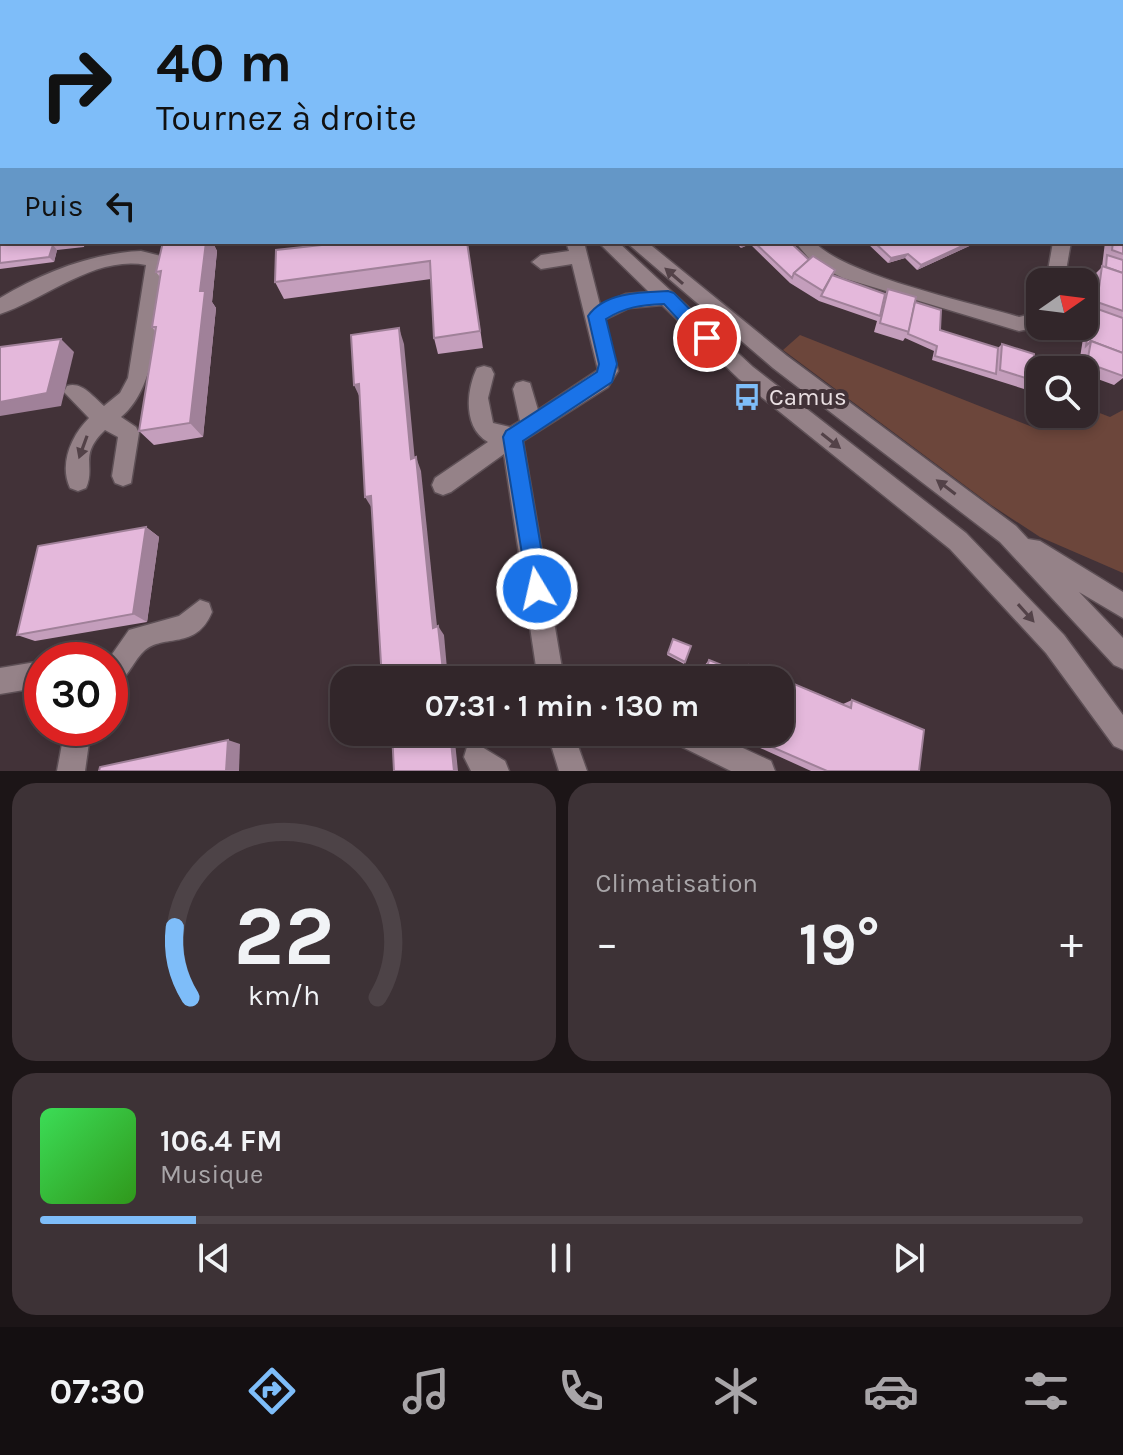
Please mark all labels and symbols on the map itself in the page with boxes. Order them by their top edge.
one-way arrow [665,268,685,285]
north arrow [1026,268,1098,340]
pin [673,304,741,372]
bus stop icon: Camus [732,382,762,412]
place label: Camus [769,383,847,411]
one-way arrow [821,433,841,449]
one-way arrow [76,435,88,459]
one-way arrow [935,479,957,495]
position arrow [495,547,579,631]
one-way arrow [1016,603,1034,622]
speed limit sign: 30 [24,642,128,746]

